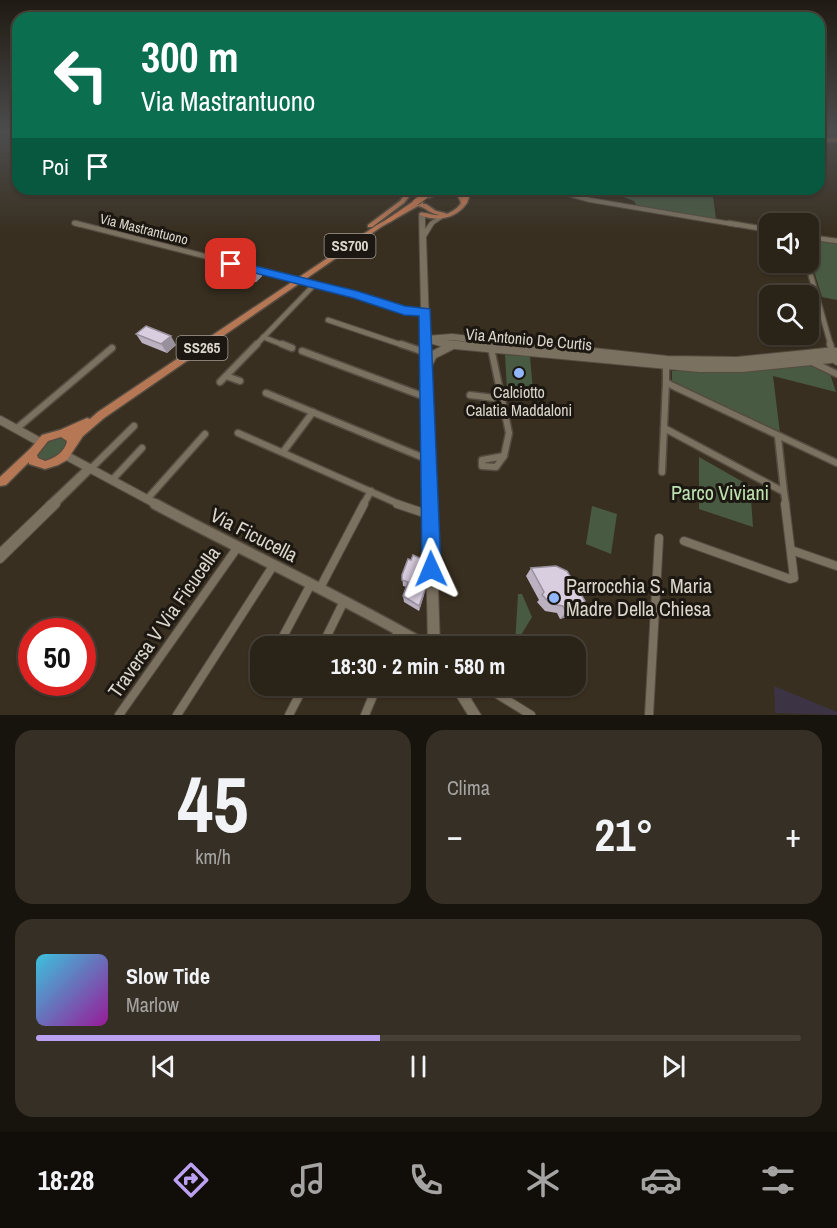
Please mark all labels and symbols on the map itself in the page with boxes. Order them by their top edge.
street label: Via Mastrantuono [98,209,190,249]
road number: SS700 [324,234,376,258]
pin [205,238,256,289]
street label: Via Antonio De Curtis [465,323,593,355]
road number: SS265 [176,336,228,360]
marker: Calciotto Calatia Maddaloni [512,366,526,380]
place label: Calciotto Calatia Maddaloni [466,381,572,421]
park label: Parco Viviani [671,479,769,506]
street label: Via Ficucella [206,501,302,568]
position arrow [399,537,463,601]
street label: Traversa V Via Ficucella [101,541,226,703]
place label: Parrocchia S. Maria Madre Della Chiesa [566,572,712,622]
marker: Parrocchia S. Maria Madre Della Chiesa [547,591,561,605]
speed limit sign: 50 [18,618,96,696]

